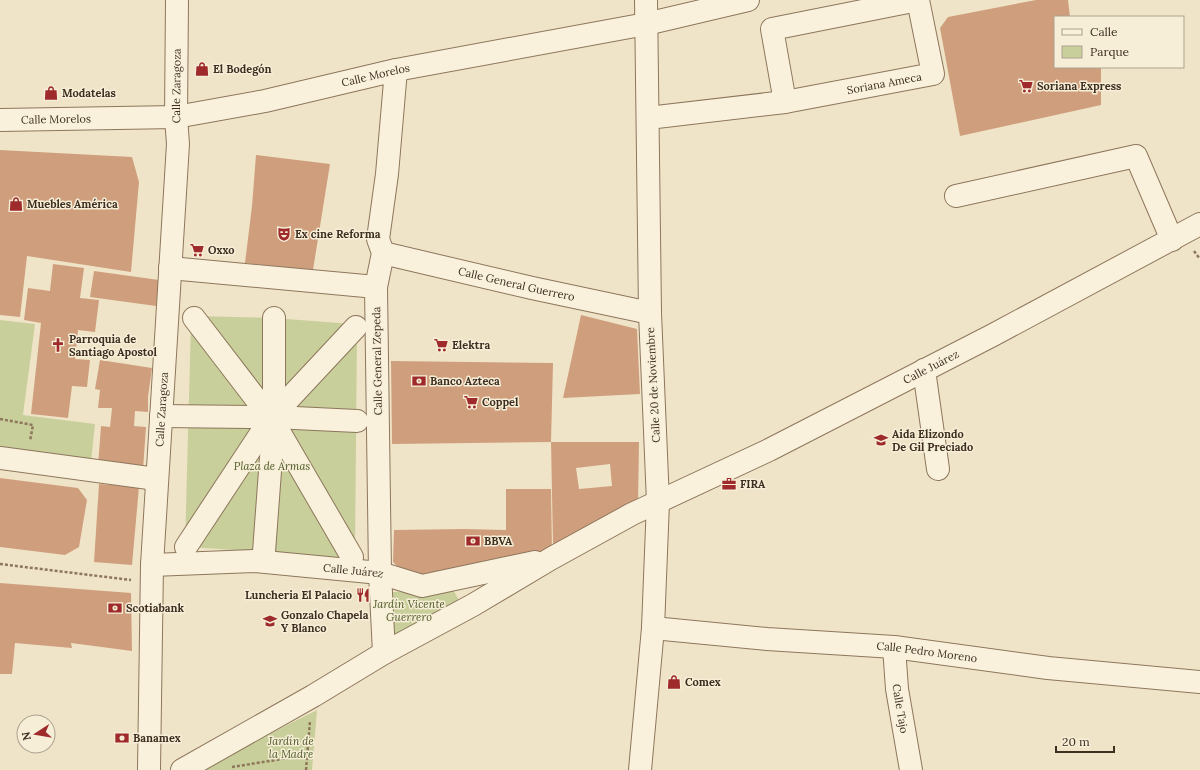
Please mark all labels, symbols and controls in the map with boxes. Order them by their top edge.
legend [1054,16,1184,68]
text: Calle [1090,24,1118,39]
text: Parque [1090,44,1130,59]
street label: Calle Zaragoza [169,48,184,124]
shop icon: El Bodegón [194,61,210,77]
street label: Calle Morelos [340,61,411,90]
place label: El Bodegón [213,62,271,76]
street label: Soriana Ameca [846,69,923,97]
supermarket icon: Soriana Express [1018,78,1034,94]
place label: Soriana Express [1037,79,1121,93]
shop icon: Modatelas [43,85,59,101]
place label: Modatelas [62,86,116,100]
street label: Calle Morelos [21,111,91,127]
shop icon: Muebles América [8,196,24,212]
place label: Muebles América [27,197,118,211]
theatre icon: Ex cine Reforma [276,226,292,242]
place label: Ex cine Reforma [295,227,381,241]
supermarket icon: Oxxo [189,242,205,258]
place label: Oxxo [208,243,235,257]
street label: Calle General Guerrero [457,264,576,304]
street label: Calle General Zepeda [369,306,385,416]
street label: Calle 20 de Noviembre [643,327,663,443]
place label: Parroquia de Santiago Apostol [69,332,157,359]
church icon: Parroquia de Santiago Apostol [50,337,66,353]
supermarket icon: Elektra [433,337,449,353]
place label: Elektra [452,338,491,352]
street label: Calle Juárez [901,347,962,387]
street label: Calle Zaragoza [152,371,171,447]
bank icon: Banco Azteca [411,373,427,389]
place label: Banco Azteca [430,374,500,388]
supermarket icon: Coppel [463,394,479,410]
place label: Coppel [482,395,519,409]
place label: Aida Elizondo De Gil Preciado [892,427,973,454]
school or university icon: Aida Elizondo De Gil Preciado [873,432,889,448]
park label: Plaza de Armas [234,459,310,473]
office icon: FIRA [721,476,737,492]
place label: FIRA [740,477,766,491]
bank icon: BBVA [465,533,481,549]
place label: BBVA [484,534,513,548]
street label: Calle Juárez [322,561,386,581]
restaurant icon: Luncheria El Palacio [355,587,371,603]
place label: Luncheria El Palacio [245,588,352,602]
park label: Jardín Vicente Guerrero [372,597,445,624]
bank icon: Scotiabank [107,600,123,616]
place label: Scotiabank [126,601,184,615]
place label: Gonzalo Chapela Y Blanco [281,608,369,635]
school or university icon: Gonzalo Chapela Y Blanco [262,613,278,629]
street label: Calle Pedro Moreno [876,639,978,665]
shop icon: Comex [666,674,682,690]
place label: Comex [685,675,721,689]
street label: Calle Tajo [890,683,912,734]
north arrow [16,714,56,754]
scale bar [1056,728,1114,754]
text: N [18,730,34,742]
bank icon: Banamex [114,730,130,746]
place label: Banamex [133,731,181,745]
park label: Jardín de la Madre [267,734,314,761]
text: 20 m [1062,734,1090,749]

